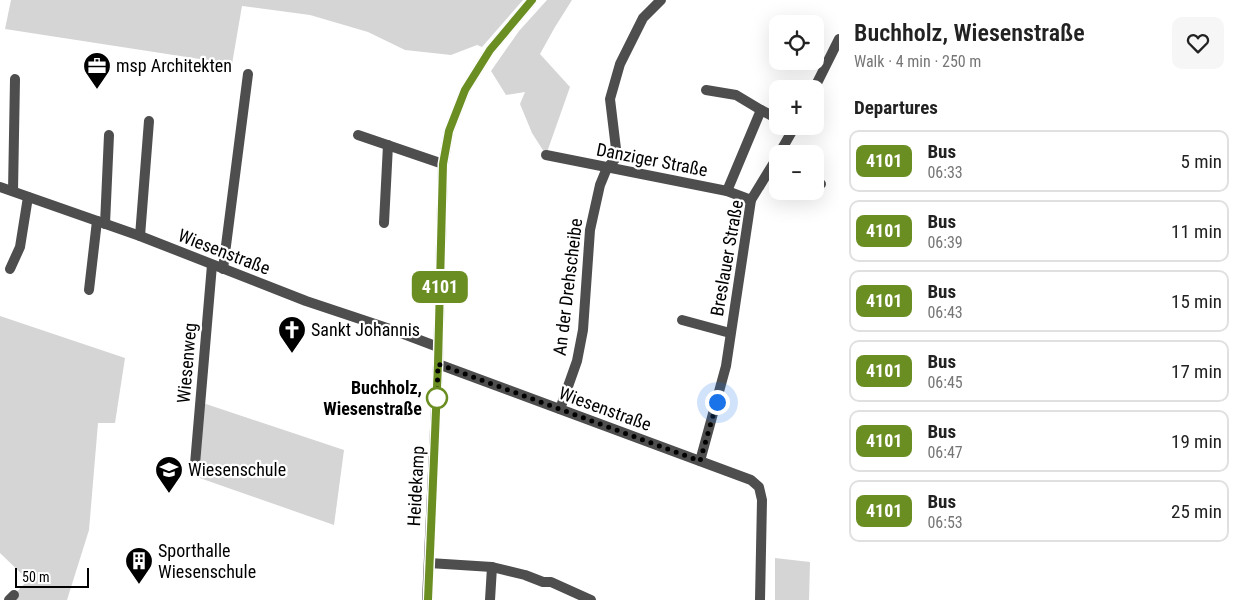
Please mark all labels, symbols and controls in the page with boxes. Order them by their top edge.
map controls [769,15,824,200]
button: locate [769,15,824,70]
button: heart [1172,17,1224,69]
text: Buchholz, Wiesenstraße [854,19,1085,47]
office icon: msp Architekten [82,51,112,90]
text: Walk · 4 min · 250 m [854,52,981,71]
place label: msp Architekten [116,55,232,76]
button: + [769,80,824,135]
text: Departures [854,96,938,119]
street label: Danziger Straße [595,138,709,181]
text: Bus [927,140,956,163]
button: − [769,145,824,200]
text: 4101 [866,150,902,171]
text: 5 min [1180,150,1222,173]
text: 06:33 [927,163,963,182]
street label: Breslauer Straße [706,198,747,318]
text: Bus [927,210,956,233]
street label: An der Drehscheibe [549,217,586,357]
text: 4101 [866,220,902,241]
text: 11 min [1171,220,1222,243]
street label: Wiesenstraße [175,224,273,279]
text: 06:39 [927,233,963,252]
line badge: 4101 [405,271,475,303]
text: 4101 [422,276,458,297]
text: Bus [927,280,956,303]
text: 4101 [866,290,902,311]
text: 15 min [1171,290,1222,313]
text: 06:43 [927,303,963,322]
church icon: Sankt Johannis [277,315,307,354]
place label: Sankt Johannis [311,319,420,340]
street label: Wiesenweg [173,322,200,404]
text: Bus [927,350,956,373]
text: 4101 [866,360,902,381]
text: 17 min [1171,360,1222,383]
text: 06:45 [927,373,963,392]
place label: Buchholz, Wiesenstraße [323,377,422,419]
street label: Wiesenstraße [556,382,654,435]
marker: Buchholz, Wiesenstraße [426,387,448,409]
your location [705,390,730,415]
text: Bus [927,420,956,443]
text: 4101 [866,430,902,451]
text: 19 min [1171,430,1222,453]
text: 06:47 [927,443,963,462]
street label: Heidekamp [403,445,428,527]
school or university icon: Wiesenschule [154,455,184,494]
place label: Wiesenschule [188,459,286,480]
text: Bus [927,490,956,513]
text: 4101 [866,500,902,521]
text: 25 min [1171,500,1222,523]
text: 06:53 [927,513,963,532]
place label: Sporthalle Wiesenschule [158,540,256,582]
building icon: Sporthalle Wiesenschule [124,546,154,585]
scale bar [15,565,89,588]
text: 50 m [22,569,50,585]

